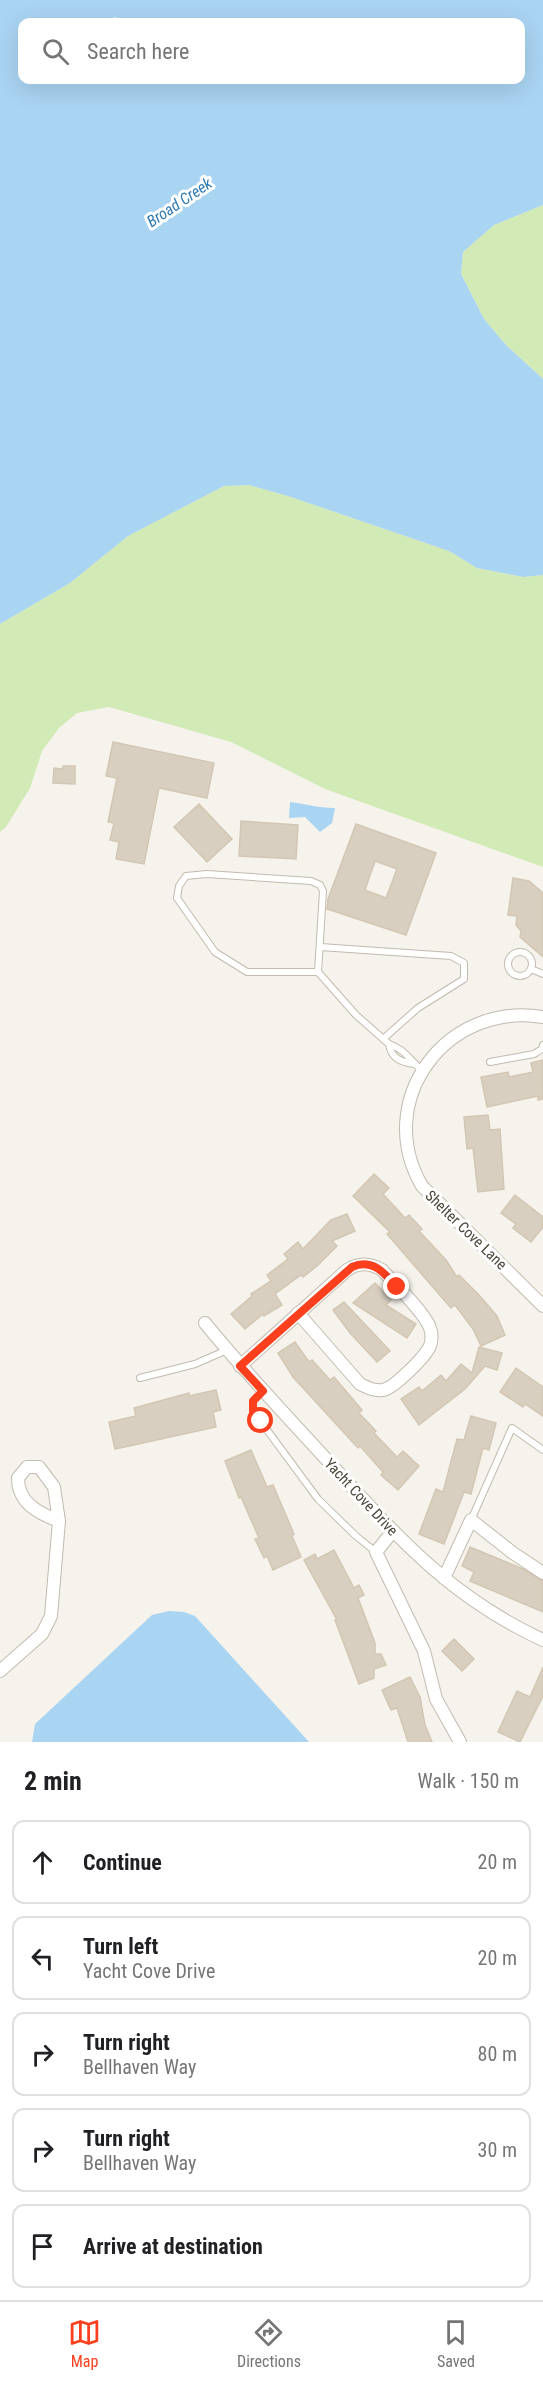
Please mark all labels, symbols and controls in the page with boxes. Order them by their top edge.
search box [18,18,525,84]
icon: search [39,35,72,68]
text: Search here [87,39,189,64]
water label: Broad Creek [143,173,216,231]
street label: Shelter Cove Lane [422,1187,510,1273]
route end [383,1273,409,1299]
route start [247,1407,273,1433]
street label: Yacht Cove Drive [321,1455,401,1539]
text: 2 min [24,1766,82,1796]
text: Walk · 150 m [418,1769,519,1793]
icon: ahead [26,1846,59,1879]
text: Continue [83,1850,162,1875]
text: 20 m [478,1850,517,1874]
text: Turn left [83,1934,158,1959]
icon: left [26,1942,59,1975]
text: 20 m [478,1946,517,1970]
text: Yacht Cove Drive [83,1959,215,1983]
text: Turn right [83,2030,170,2055]
icon: right [26,2038,59,2071]
text: 80 m [478,2042,517,2066]
text: Bellhaven Way [83,2055,196,2079]
text: Turn right [83,2126,170,2151]
icon: right [26,2134,59,2167]
text: 30 m [478,2138,517,2162]
text: Bellhaven Way [83,2151,196,2175]
icon: arrive [26,2230,59,2263]
text: Arrive at destination [83,2234,263,2259]
tab: Map [68,2316,101,2371]
tab: Directions [237,2316,301,2371]
tab: Saved [437,2316,475,2371]

